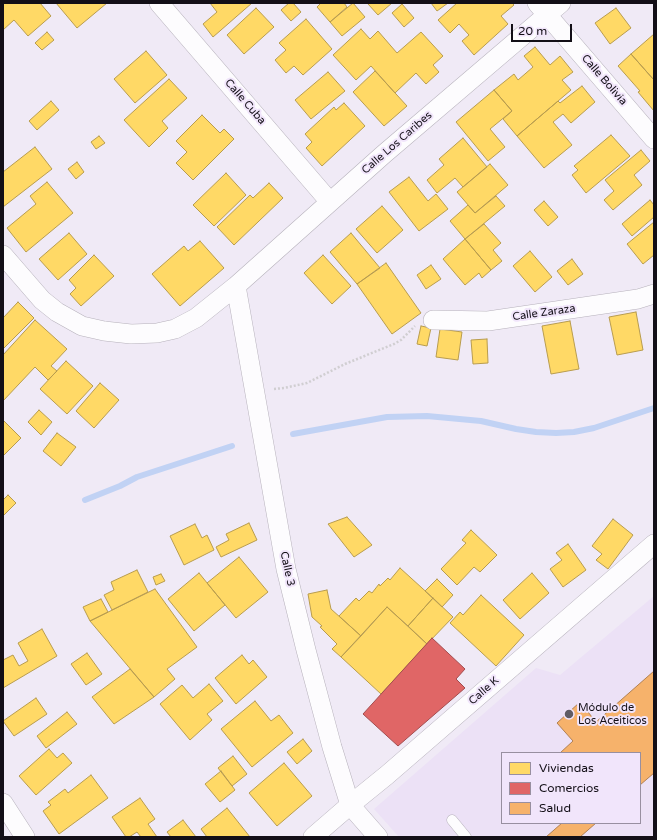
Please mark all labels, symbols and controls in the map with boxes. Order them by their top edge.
scale bar [513,16,574,42]
text: 20 m [518,24,547,38]
street label: Calle Bolivia [578,52,630,108]
street label: Calle Cuba [222,77,268,127]
street label: Calle Los Caribes [359,109,435,177]
street label: Calle Zaraza [512,302,576,324]
street label: Calle 3 [277,550,297,588]
street label: Calle K [466,674,502,708]
place label: Módulo de Los Aceiticos [578,701,647,727]
marker: Módulo de Los Aceiticos [563,708,575,720]
legend [501,752,641,824]
text: Viviendas [539,761,594,775]
text: Comercios [539,781,599,795]
text: Salud [539,801,571,815]

